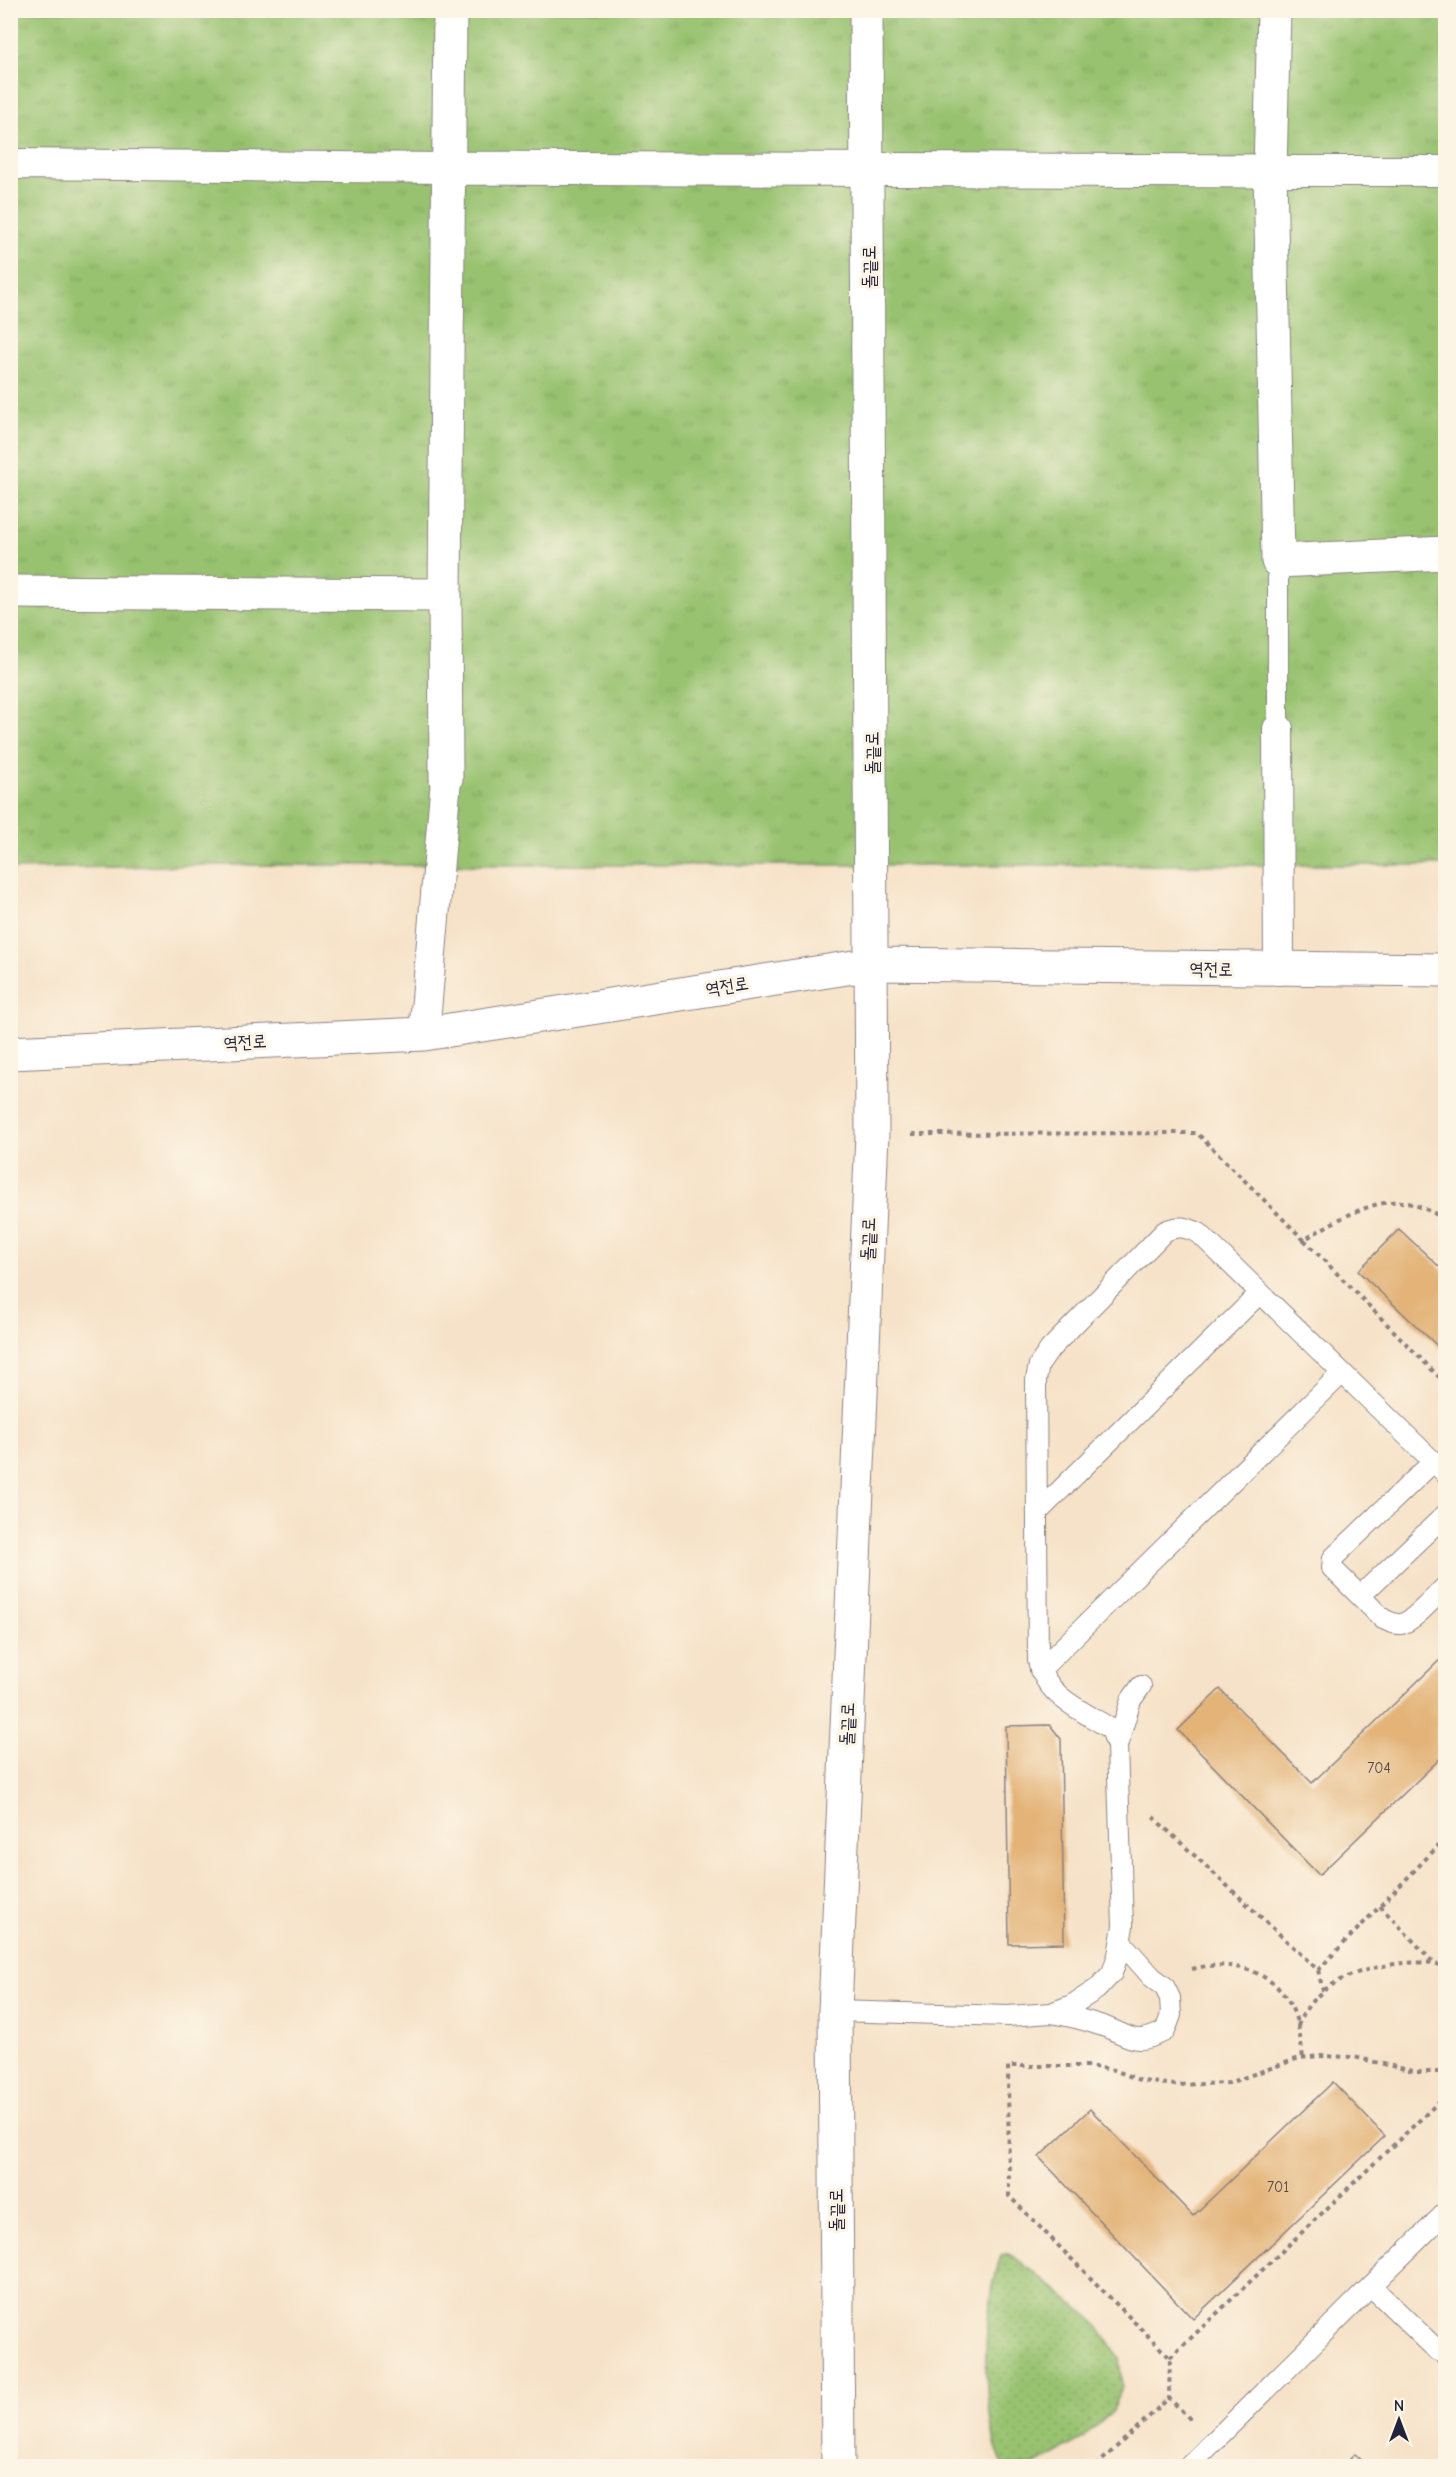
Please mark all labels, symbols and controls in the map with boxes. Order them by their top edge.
street label: 돌끝로 [859,245,880,289]
street label: 돌끝로 [862,731,883,775]
street label: 역전로 [1189,959,1233,980]
street label: 역전로 [704,973,750,1000]
street label: 역전로 [223,1031,267,1054]
street label: 돌끝로 [857,1217,880,1261]
street label: 돌끝로 [836,1702,859,1746]
house number: 704 [1367,1759,1391,1777]
house number: 701 [1267,2178,1289,2196]
street label: 돌끝로 [826,2188,847,2232]
north arrow [1369,2390,1429,2450]
text: N [1394,2397,1404,2415]

